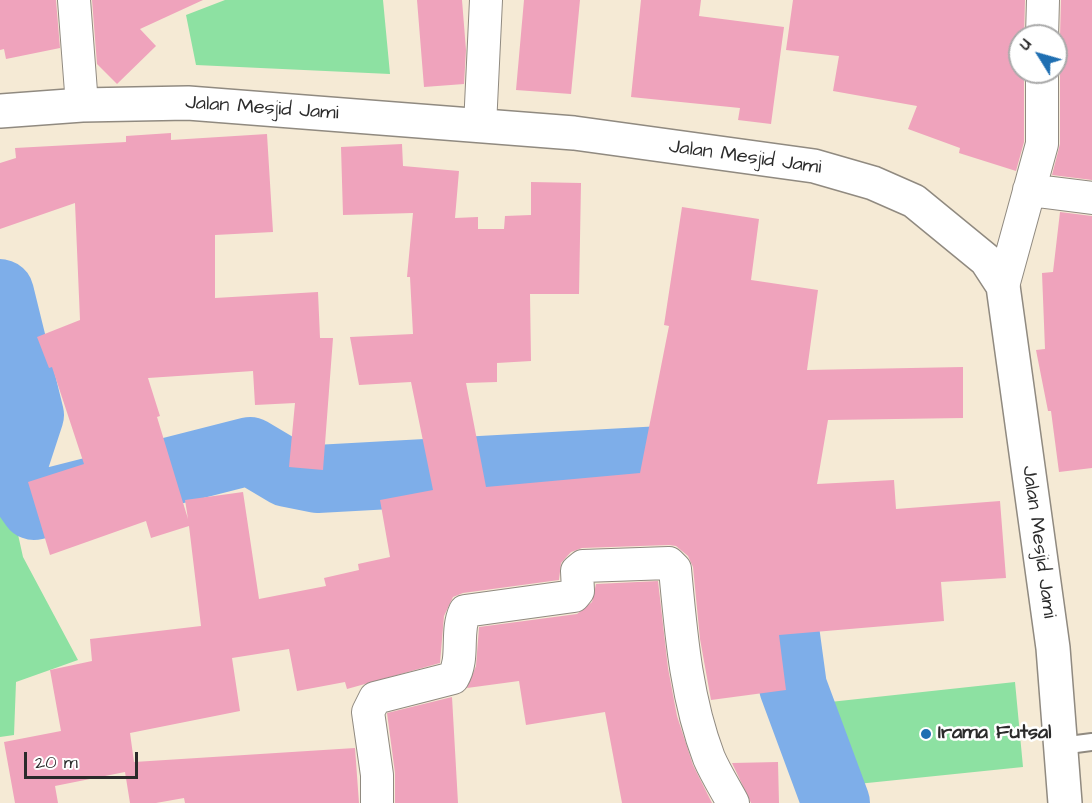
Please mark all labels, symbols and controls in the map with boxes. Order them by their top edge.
north arrow [1008,24,1068,84]
text: U [1014,34,1037,55]
street label: Jalan Mesjid Jami [185,92,339,126]
street label: Jalan Mesjid Jami [667,135,823,181]
street label: Jalan Mesjid Jami [1015,464,1061,620]
place label: Irama Futsal [938,722,1051,746]
marker: Irama Futsal [919,727,933,741]
scale bar [27,740,141,778]
text: 20 m [35,750,78,775]

